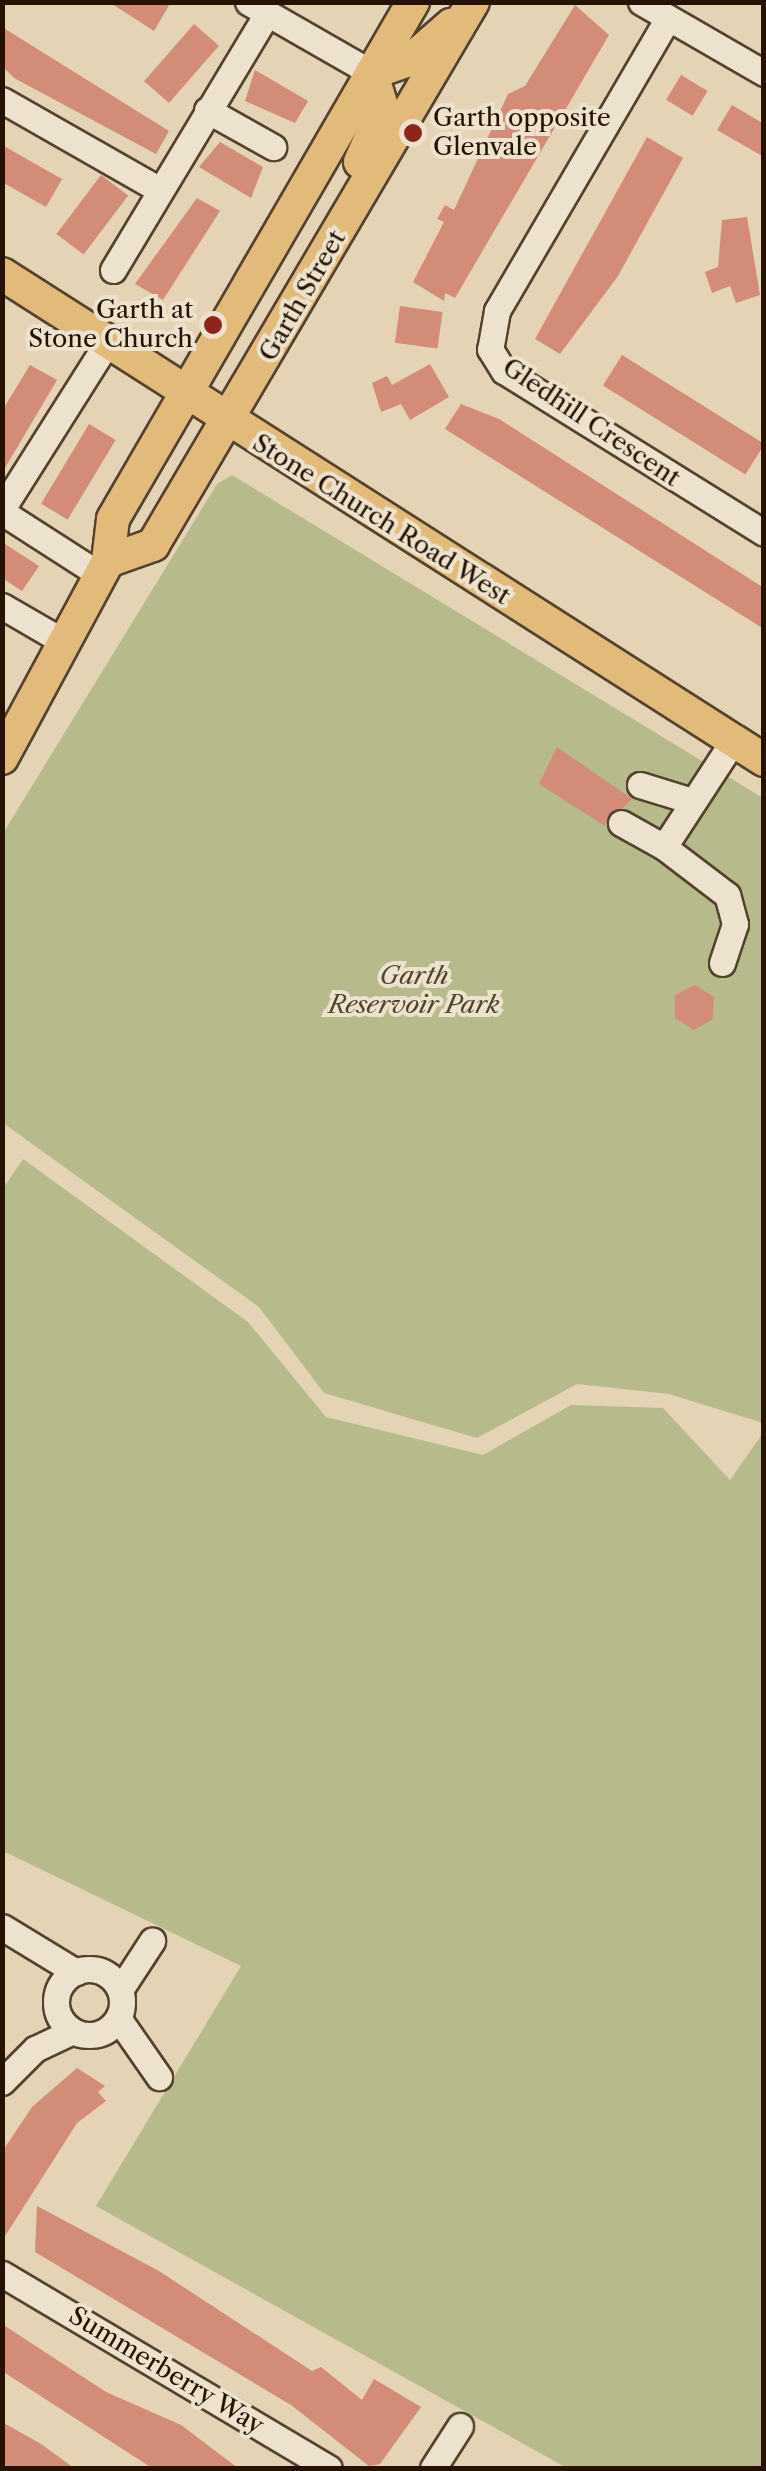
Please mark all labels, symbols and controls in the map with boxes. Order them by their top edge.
place label: Garth opposite Glenvale [433,104,611,163]
marker: Garth opposite Glenvale [402,122,424,144]
street label: Garth Street [254,225,352,367]
place label: Garth at Stone Church [28,296,193,355]
marker: Garth at Stone Church [202,314,224,336]
street label: Gledhill Crescent [497,353,685,493]
street label: Stone Church Road West [246,428,516,612]
park label: Garth Reservoir Park [329,962,499,1021]
street label: Summerberry Way [62,2301,270,2441]

